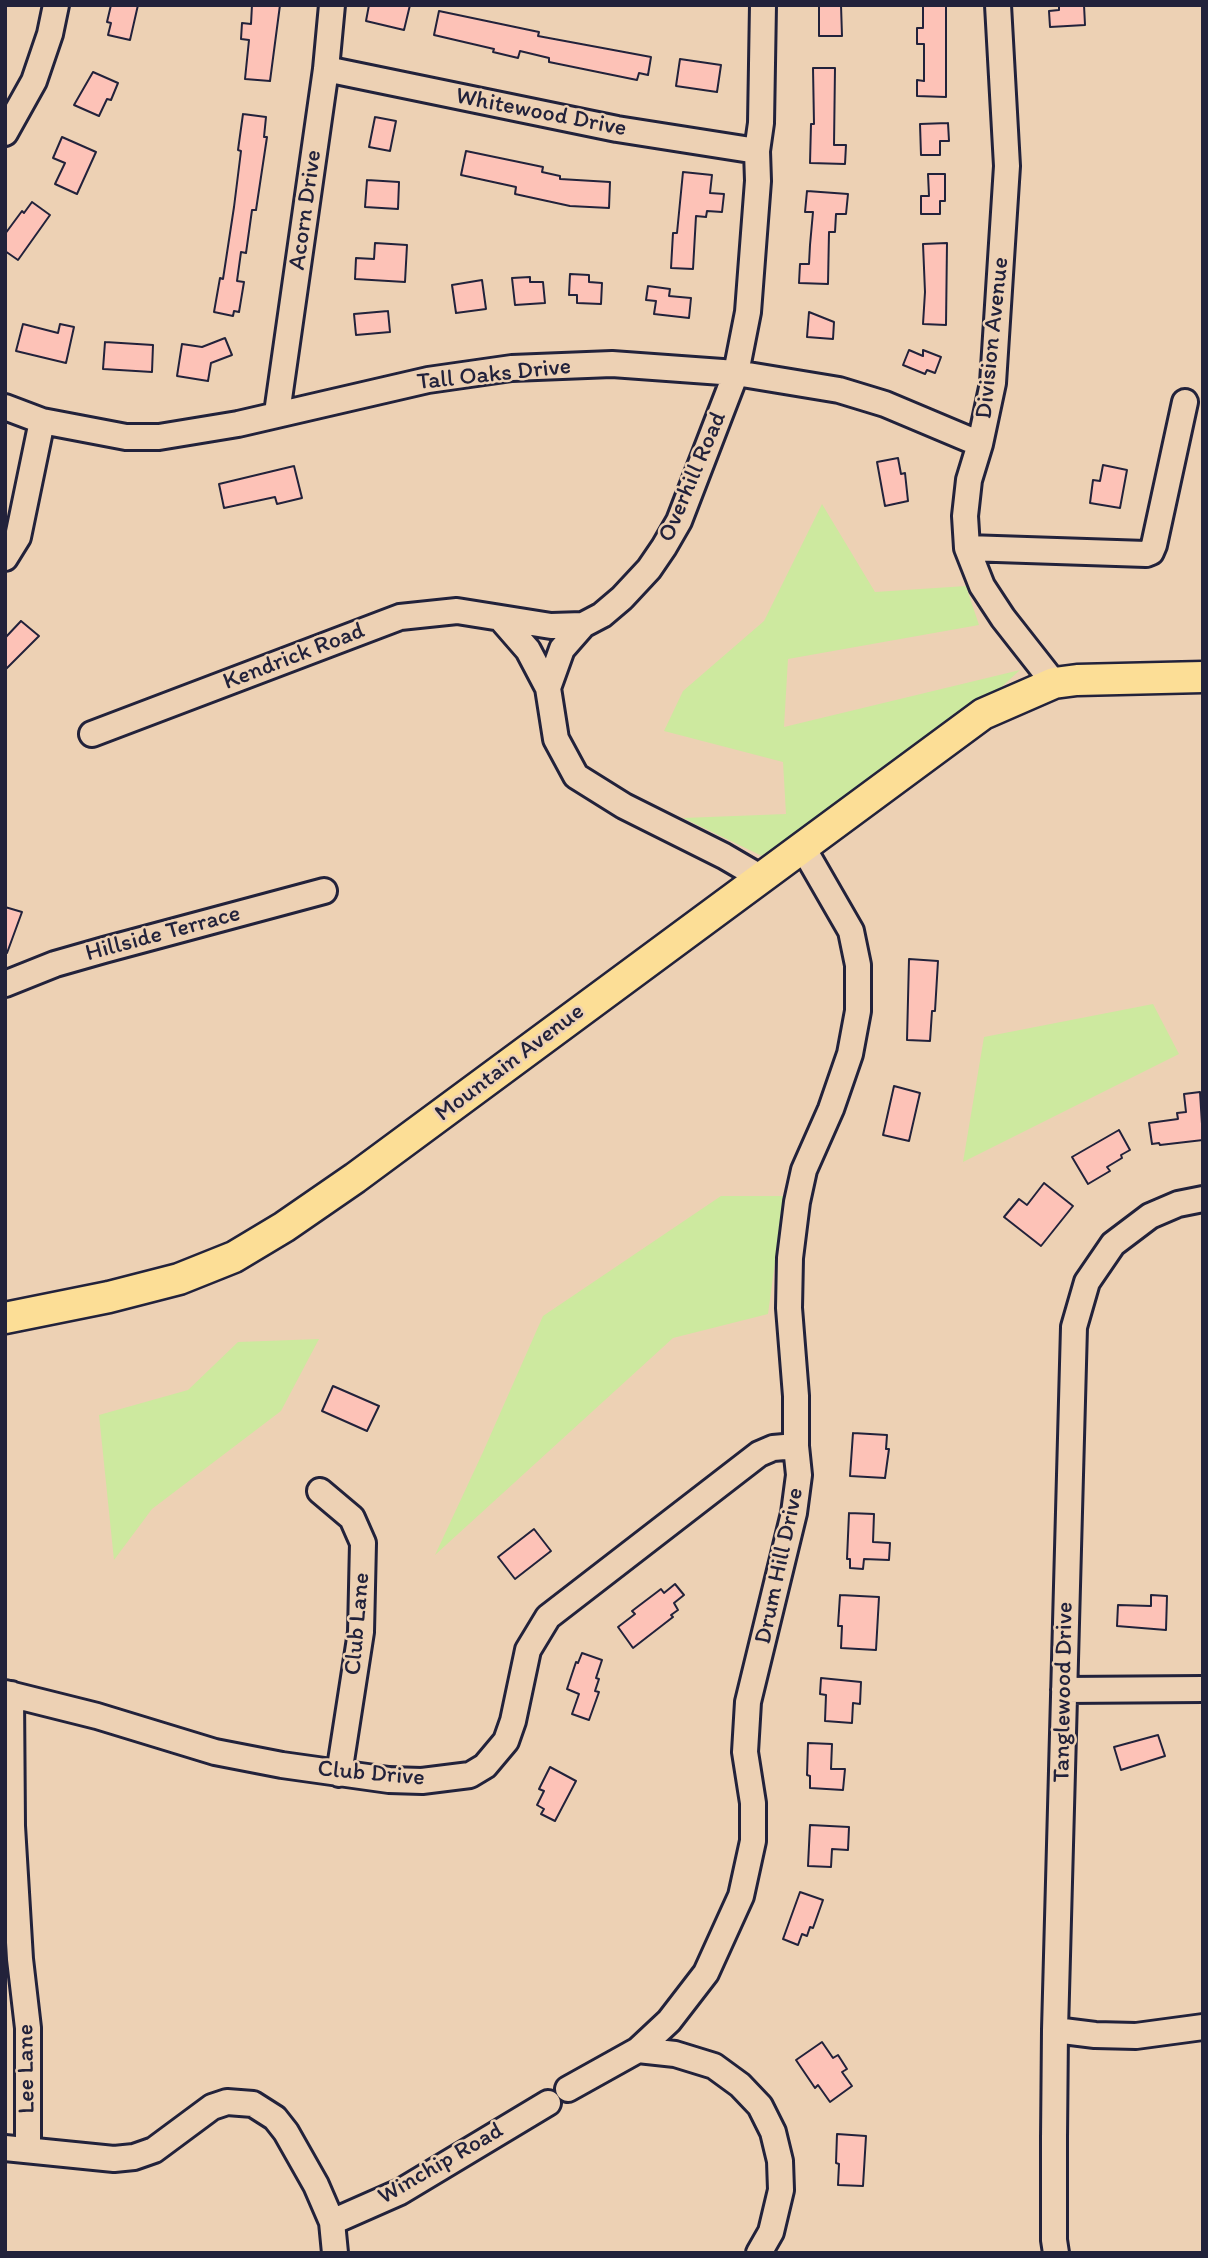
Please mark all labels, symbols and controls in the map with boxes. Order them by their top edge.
street label: Whitewood Drive [453,82,629,144]
street label: Acorn Drive [283,148,329,272]
street label: Division Avenue [970,256,1016,420]
street label: Tall Oaks Drive [416,353,572,397]
street label: Overhill Road [653,408,733,546]
street label: Kendrick Road [219,617,369,697]
street label: Hillside Terrace [82,899,244,969]
street label: Mountain Avenue [430,998,590,1128]
street label: Drum Hill Drive [749,1485,811,1647]
street label: Club Lane [339,1571,377,1677]
street label: Tanglewood Drive [1048,1601,1080,1783]
street label: Club Drive [316,1755,426,1793]
street label: Lee Lane [12,2024,42,2114]
street label: Winchip Road [373,2117,509,2211]

